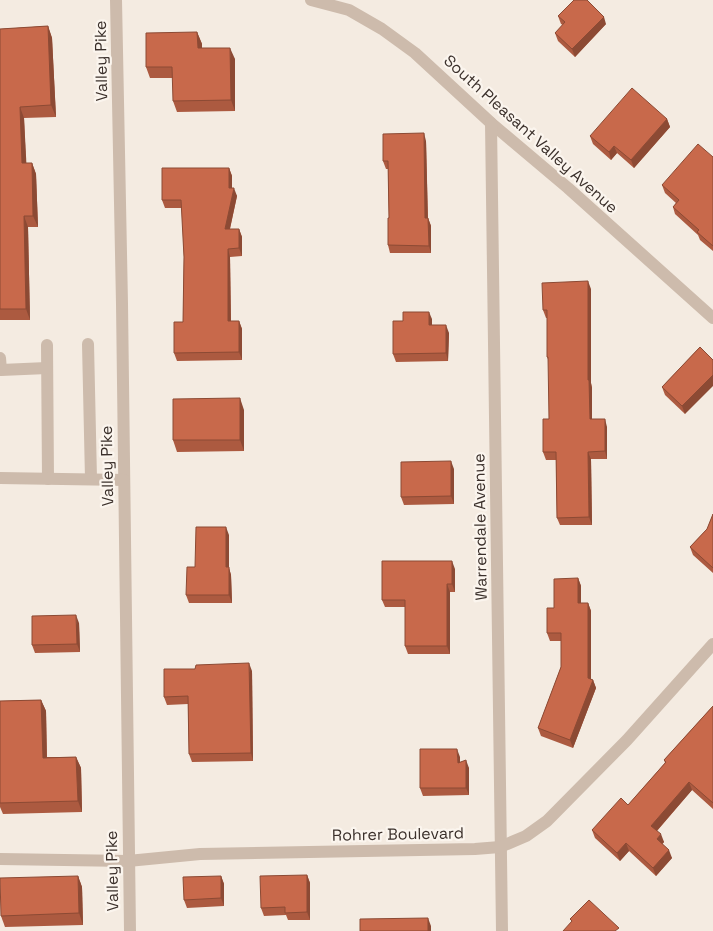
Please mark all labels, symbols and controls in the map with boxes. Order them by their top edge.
street label: Valley Pike [90,20,112,102]
street label: South Pleasant Valley Avenue [439,50,623,218]
street label: Valley Pike [96,425,118,507]
street label: Warrendale Avenue [468,453,492,601]
street label: Rohrer Boulevard [332,822,464,846]
street label: Valley Pike [101,830,123,912]

